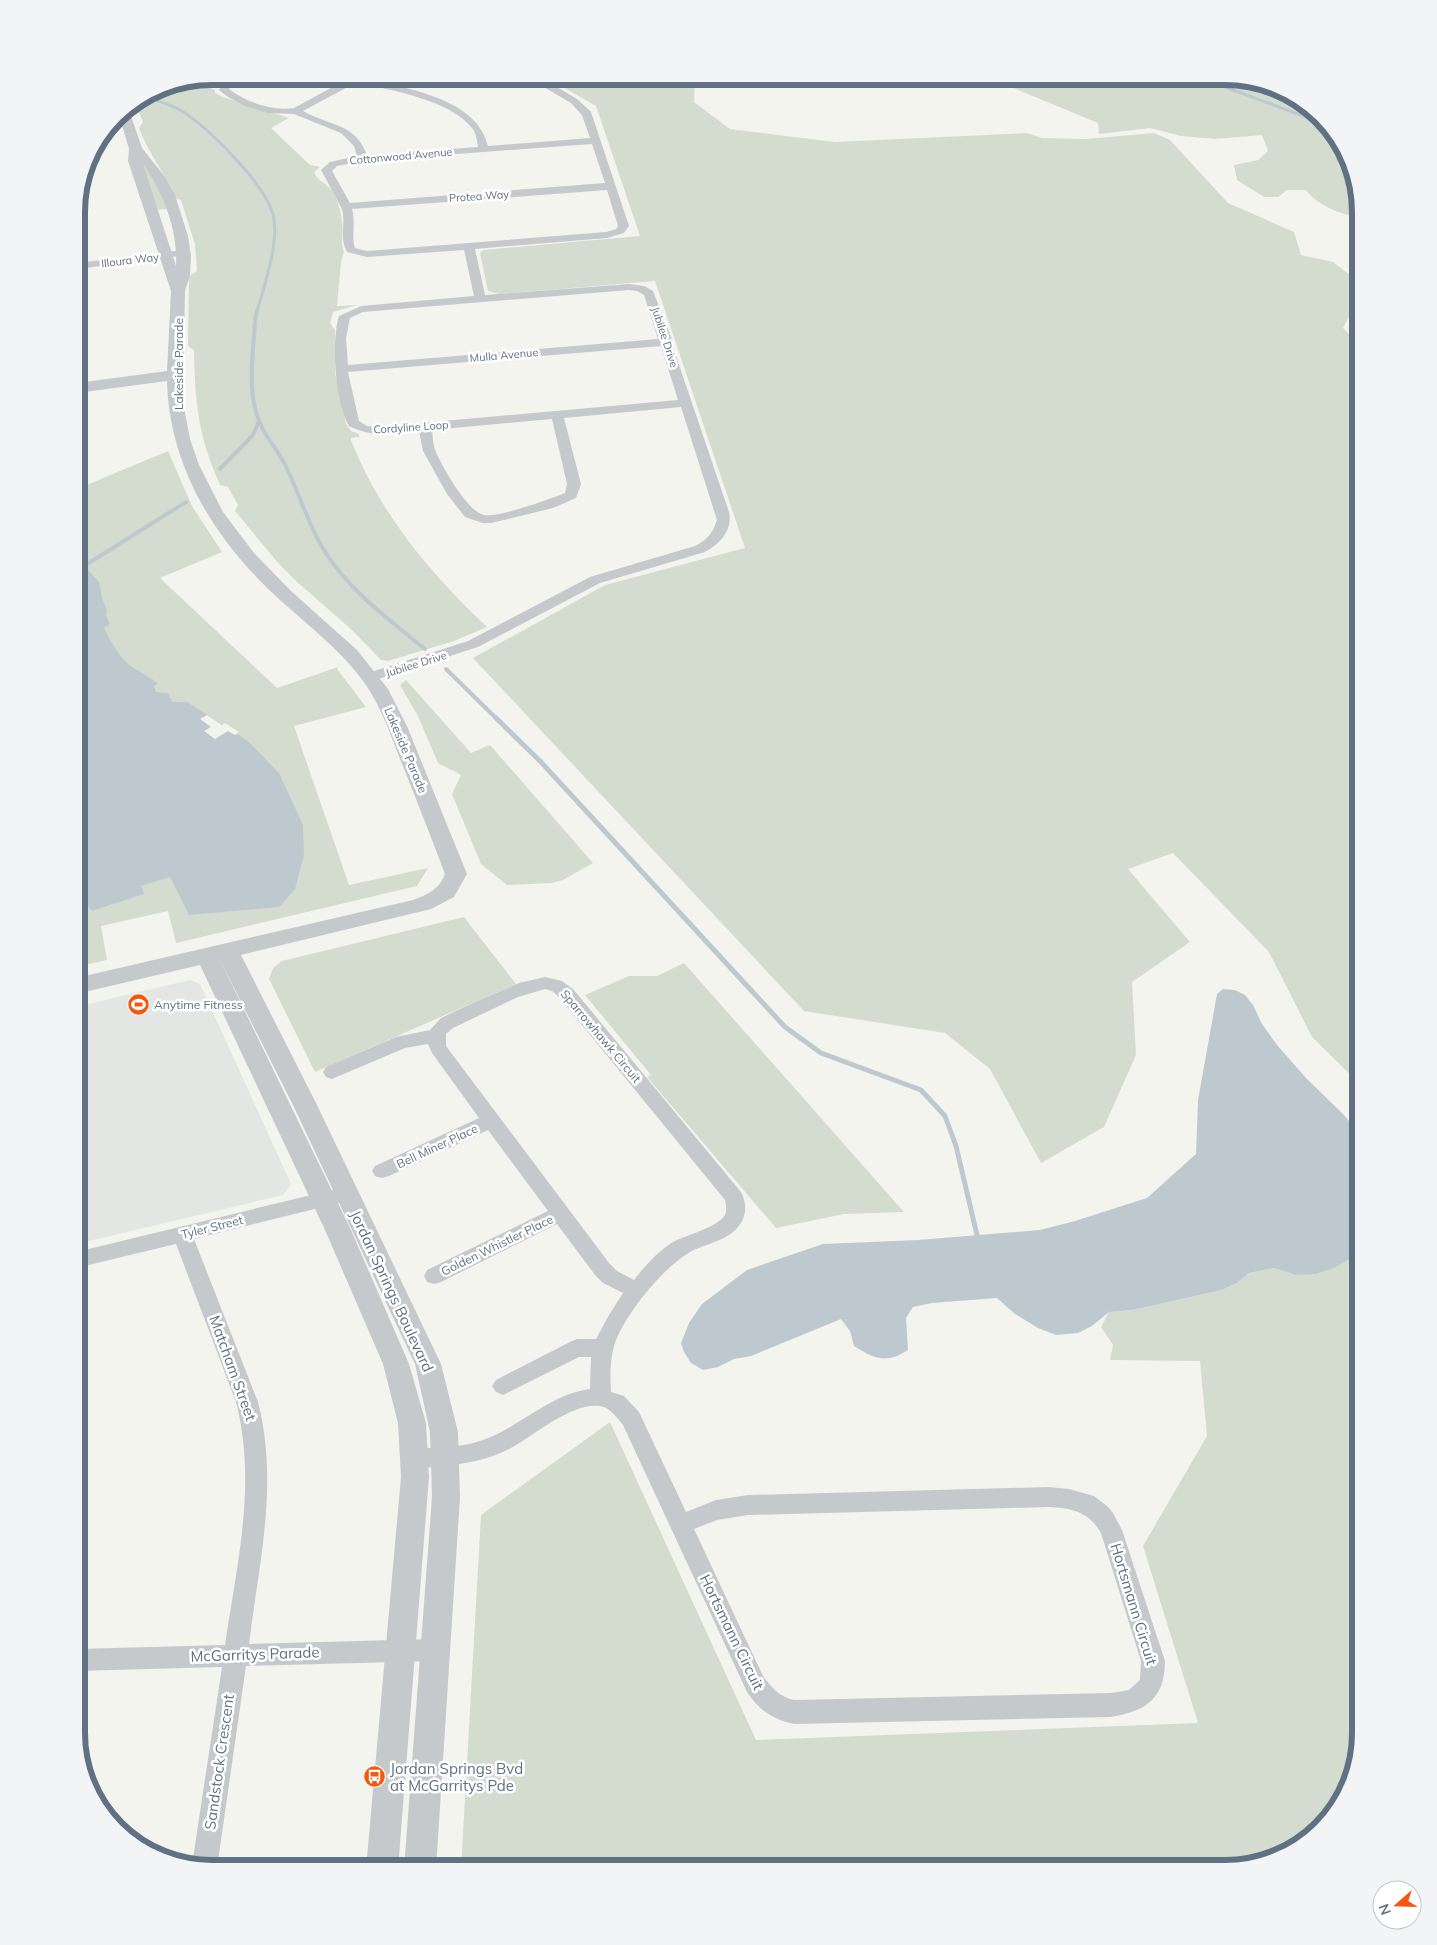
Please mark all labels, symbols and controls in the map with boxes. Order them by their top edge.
street label: Cottonwood Avenue [349,145,453,167]
street label: Protea Way [448,187,510,205]
street label: Illoura Way [100,249,160,270]
street label: Jubilee Drive [649,305,681,369]
street label: Lakeside Parade [171,318,186,410]
street label: Mulla Avenue [469,345,539,365]
street label: Cordyline Loop [373,417,449,437]
street label: Jubilee Drive [384,648,448,680]
street label: Lakeside Parade [381,705,431,795]
street label: Sparrowhawk Circuit [558,986,644,1086]
sports icon: Anytime Fitness [126,992,150,1016]
place label: Anytime Fitness [154,997,243,1012]
street label: Bell Miner Place [394,1121,480,1171]
street label: Jordan Springs Boulevard [346,1207,438,1375]
street label: Golden Whistler Place [439,1211,555,1279]
street label: Tyler Street [180,1212,244,1242]
street label: Matcham Street [205,1313,261,1423]
street label: Hortsmann Circuit [1106,1541,1162,1667]
street label: Hortsmann Circuit [696,1571,768,1693]
street label: McGarritys Parade [190,1642,320,1666]
street label: Sandstock Crescent [200,1693,238,1831]
place label: Jordan Springs Bvd at McGarritys Pde [390,1759,523,1795]
bus stop icon: Jordan Springs Bvd at McGarritys Pde [362,1765,386,1789]
north arrow [1372,1880,1422,1930]
text: N [1375,1901,1395,1917]

